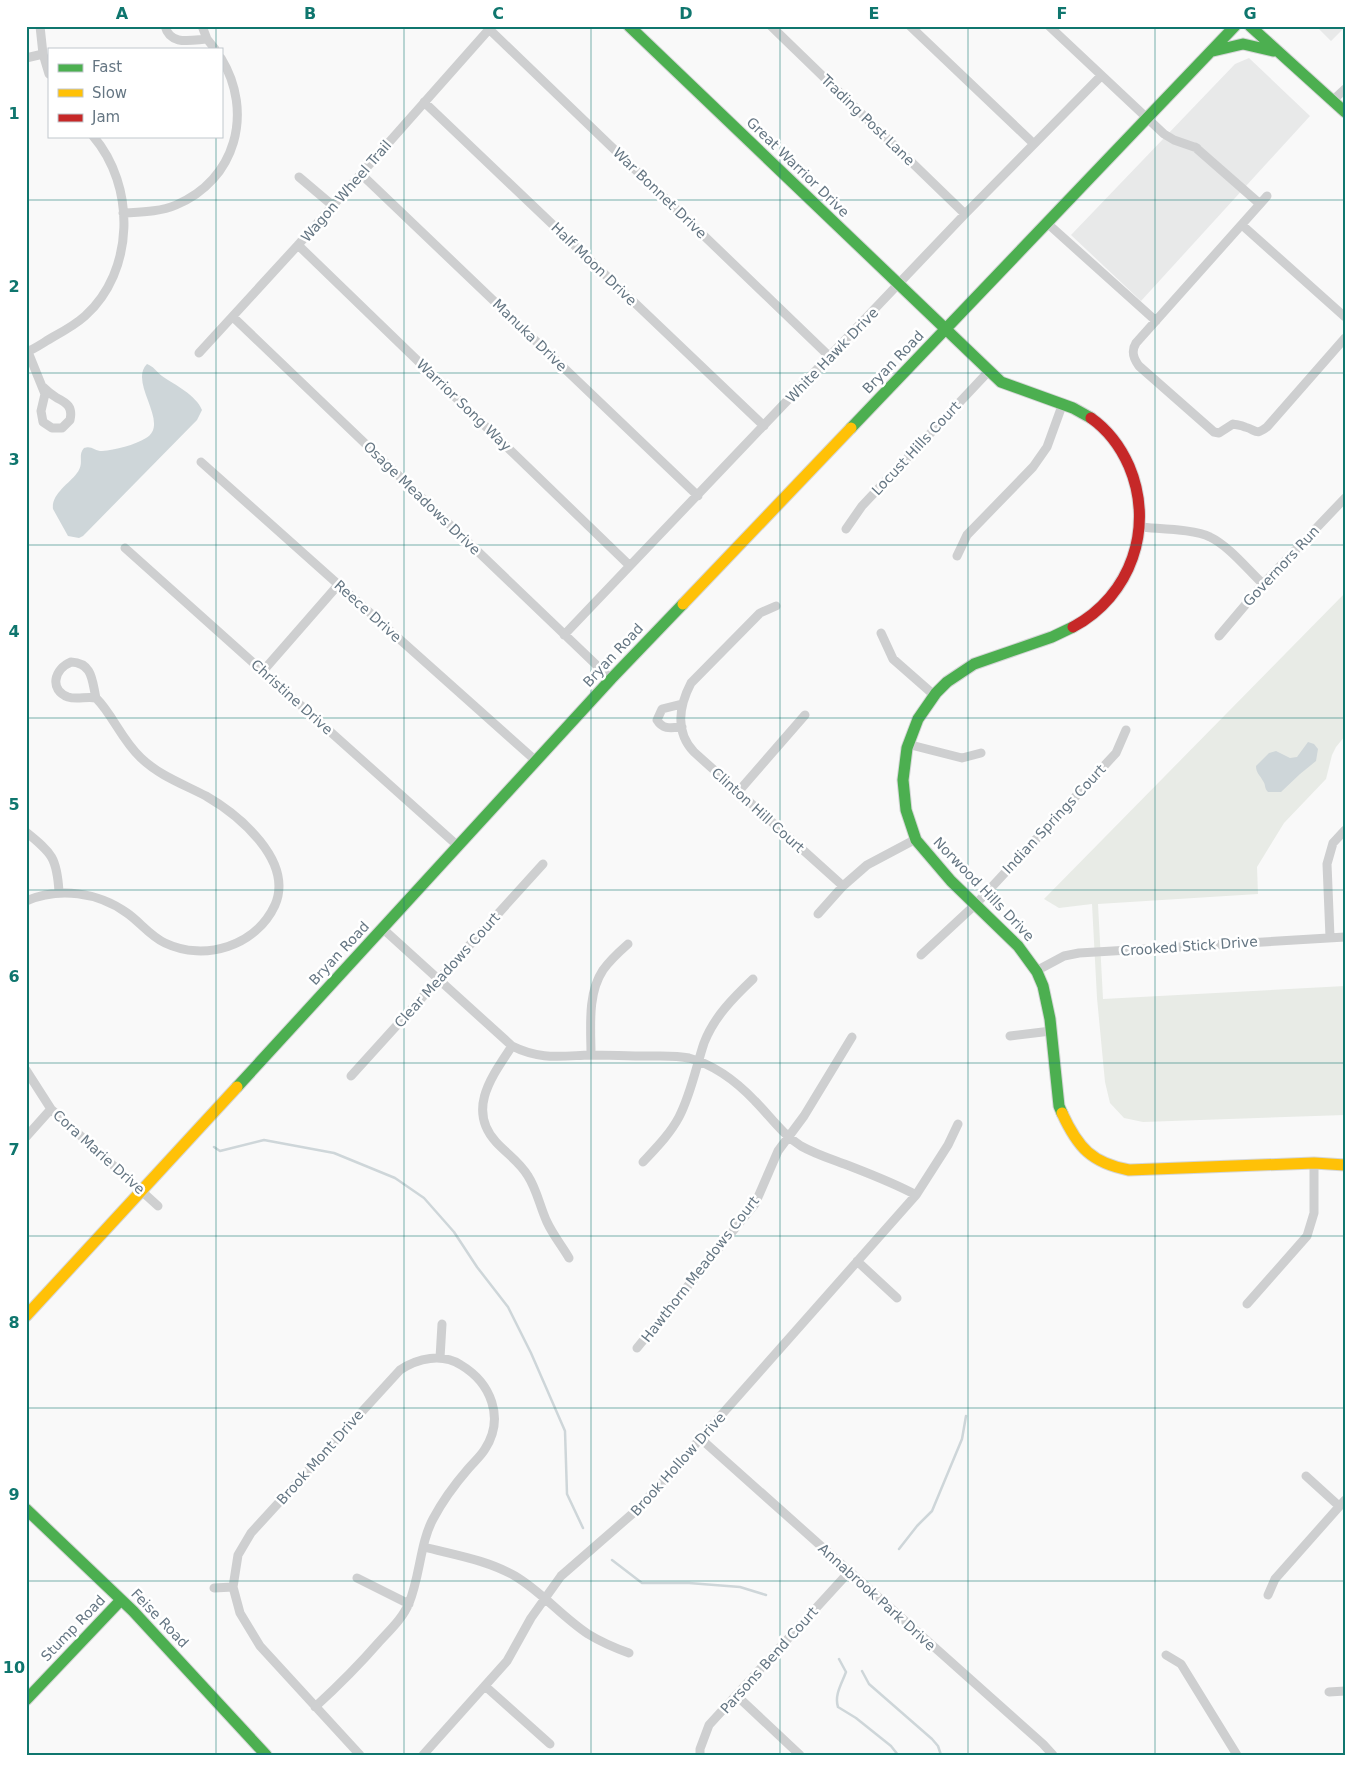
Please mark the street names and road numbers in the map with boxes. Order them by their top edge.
street label: Trading Post Lane [817,71,918,169]
street label: Great Warrior Drive [743,114,853,220]
street label: Wagon Wheel Trail [298,137,394,245]
street label: War Bonnet Drive [610,144,710,242]
street label: Half Moon Drive [548,219,640,309]
street label: Manuka Drive [490,296,570,374]
street label: White Hawk Drive [783,304,881,406]
street label: Bryan Road [859,327,927,397]
street label: Warrior Song Way [414,356,514,454]
street label: Locust Hills Court [868,397,964,498]
street label: Osage Meadows Drive [360,438,484,558]
street label: Governors Run [1240,523,1322,609]
street label: Reece Drive [331,577,405,645]
street label: Bryan Road [580,620,646,690]
street label: Christine Drive [248,656,336,738]
street label: Indian Springs Court [999,761,1109,877]
street label: Clinton Hill Court [708,764,808,856]
street label: Norwood Hills Drive [930,834,1038,944]
street label: Clear Meadows Court [391,909,503,1031]
street label: Bryan Road [306,918,372,988]
street label: Crooked Stick Drive [1120,933,1258,959]
street label: Cora Marie Drive [50,1107,148,1197]
street label: Hawthorn Meadows Court [638,1192,762,1345]
street label: Brook Mont Drive [273,1406,367,1508]
street label: Brook Hollow Drive [627,1409,729,1519]
street label: Annabrook Park Drive [815,1540,939,1654]
street label: Feise Road [128,1585,192,1651]
street label: Stump Road [38,1592,108,1664]
street label: Parsons Bend Court [717,1603,821,1716]

